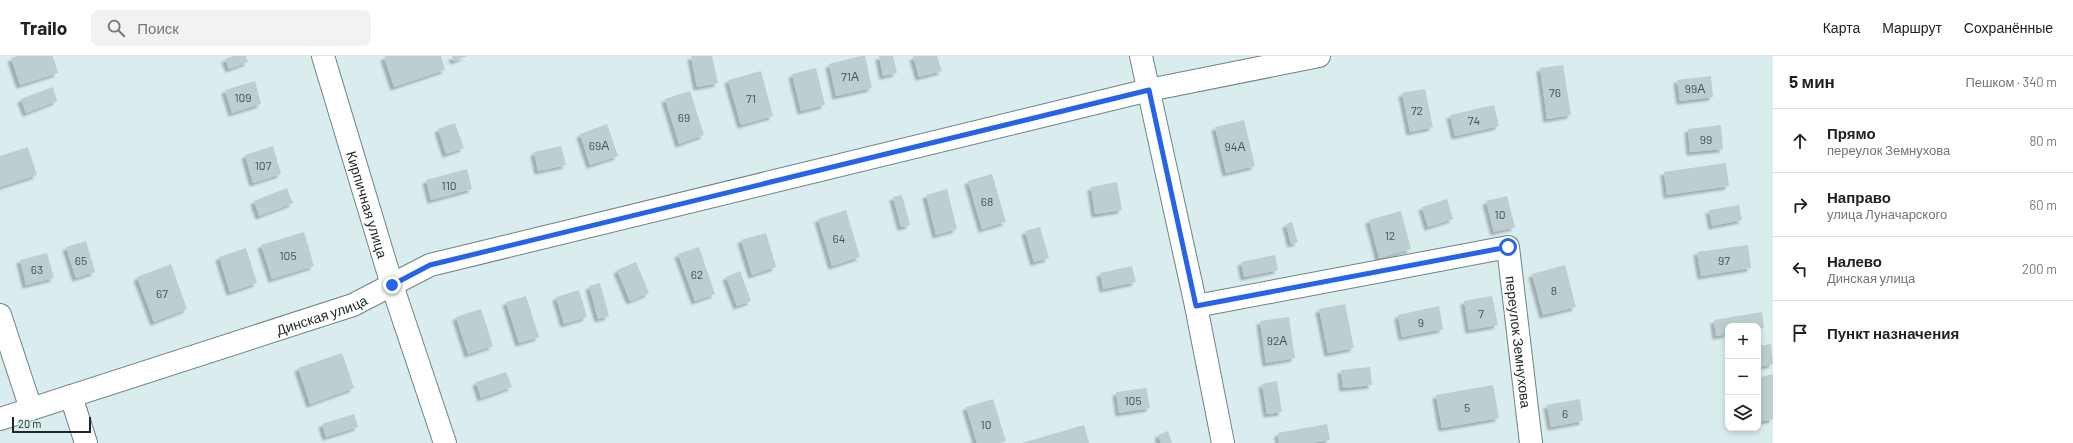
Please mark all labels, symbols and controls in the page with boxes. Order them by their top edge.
search box [91,10,371,46]
text: Trailo [20,16,67,39]
icon: search [105,17,127,39]
text: Поиск [137,19,179,37]
text: Карта [1823,19,1860,36]
text: Маршрут [1882,19,1942,36]
text: Сохранённые [1964,19,2053,36]
house number: 71А [841,69,859,83]
text: 5 мин [1789,71,1835,91]
text: Пешком · 340 m [1966,74,2057,90]
house number: 99А [1685,81,1705,95]
house number: 76 [1549,85,1561,99]
house number: 109 [234,90,252,104]
house number: 71 [746,91,756,105]
house number: 72 [1411,103,1423,117]
house number: 69 [678,110,690,124]
house number: 74 [1468,113,1480,127]
text: Прямо [1827,124,1876,142]
icon: ahead [1789,130,1811,152]
house number: 99 [1700,132,1712,146]
text: 80 m [2030,133,2057,149]
house number: 69А [589,138,609,152]
house number: 94А [1225,139,1245,153]
text: переулок Земнухова [1827,142,1950,158]
street label: Кирпичная улица [344,149,392,260]
house number: 107 [255,158,272,172]
house number: 110 [441,178,457,192]
text: Направо [1827,188,1891,206]
house number: 68 [981,194,993,208]
icon: right [1789,194,1811,216]
text: 60 m [2030,197,2057,213]
text: улица Луначарского [1827,206,1947,222]
house number: 10 [1495,207,1505,221]
house number: 12 [1385,228,1395,242]
house number: 64 [833,231,845,245]
route start [1499,238,1517,256]
house number: 105 [279,248,297,262]
text: Налево [1827,252,1882,270]
house number: 65 [75,253,87,267]
house number: 97 [1718,253,1730,267]
icon: left [1789,258,1811,280]
text: 200 m [2022,261,2057,277]
house number: 63 [31,262,43,276]
house number: 62 [691,267,703,281]
text: Динская улица [1827,270,1915,286]
street label: переулок Земнухова [1503,275,1535,409]
route end [383,276,401,294]
house number: 8 [1551,283,1557,297]
house number: 67 [156,286,168,300]
street label: Динская улица [274,291,370,338]
house number: 7 [1478,306,1484,320]
house number: 9 [1418,315,1424,329]
icon: arrive [1789,322,1811,344]
map controls [1725,323,1761,431]
button: + [1725,323,1761,359]
text: Пункт назначения [1827,324,1959,342]
house number: 92А [1267,333,1287,347]
button: − [1725,359,1761,395]
house number: 105 [1124,393,1142,407]
button: layers [1725,395,1761,431]
house number: 5 [1464,400,1470,414]
house number: 6 [1562,406,1568,420]
scale bar [12,415,91,434]
text: 20 m [18,417,41,430]
house number: 10 [981,417,991,431]

